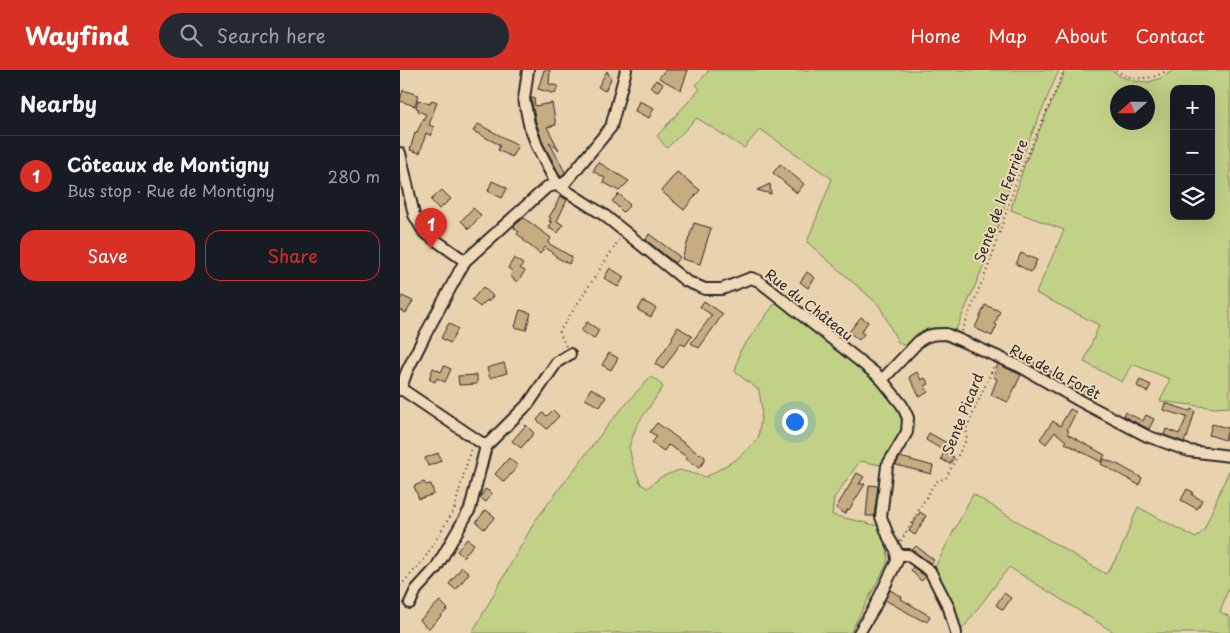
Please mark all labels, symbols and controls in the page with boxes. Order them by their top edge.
search box [159,13,509,58]
text: Wayfind [25,17,129,53]
icon: search [177,21,205,49]
text: Search here [217,21,325,49]
text: Home [910,22,960,49]
text: Map [988,22,1027,49]
text: About [1055,22,1107,49]
text: Contact [1135,22,1205,49]
north arrow [1110,85,1155,130]
map controls [1170,85,1215,220]
button: + [1170,85,1215,130]
text: Nearby [20,87,97,119]
button: − [1170,130,1215,175]
street label: Sente de la Ferrière [968,136,1033,265]
text: Côteaux de Montigny [67,150,269,178]
text: 1 [32,164,40,188]
text: 280 m [328,164,380,188]
button: layers [1170,175,1215,220]
text: Bus stop · Rue de Montigny [67,178,275,202]
pin: 1 [415,208,447,249]
button: Save [20,230,195,281]
button: Share [205,230,380,281]
street label: Rue du Château [761,264,858,346]
street label: Rue de la Forêt [1006,339,1105,404]
street label: Sente Picard [937,369,989,458]
your location [782,409,808,435]

